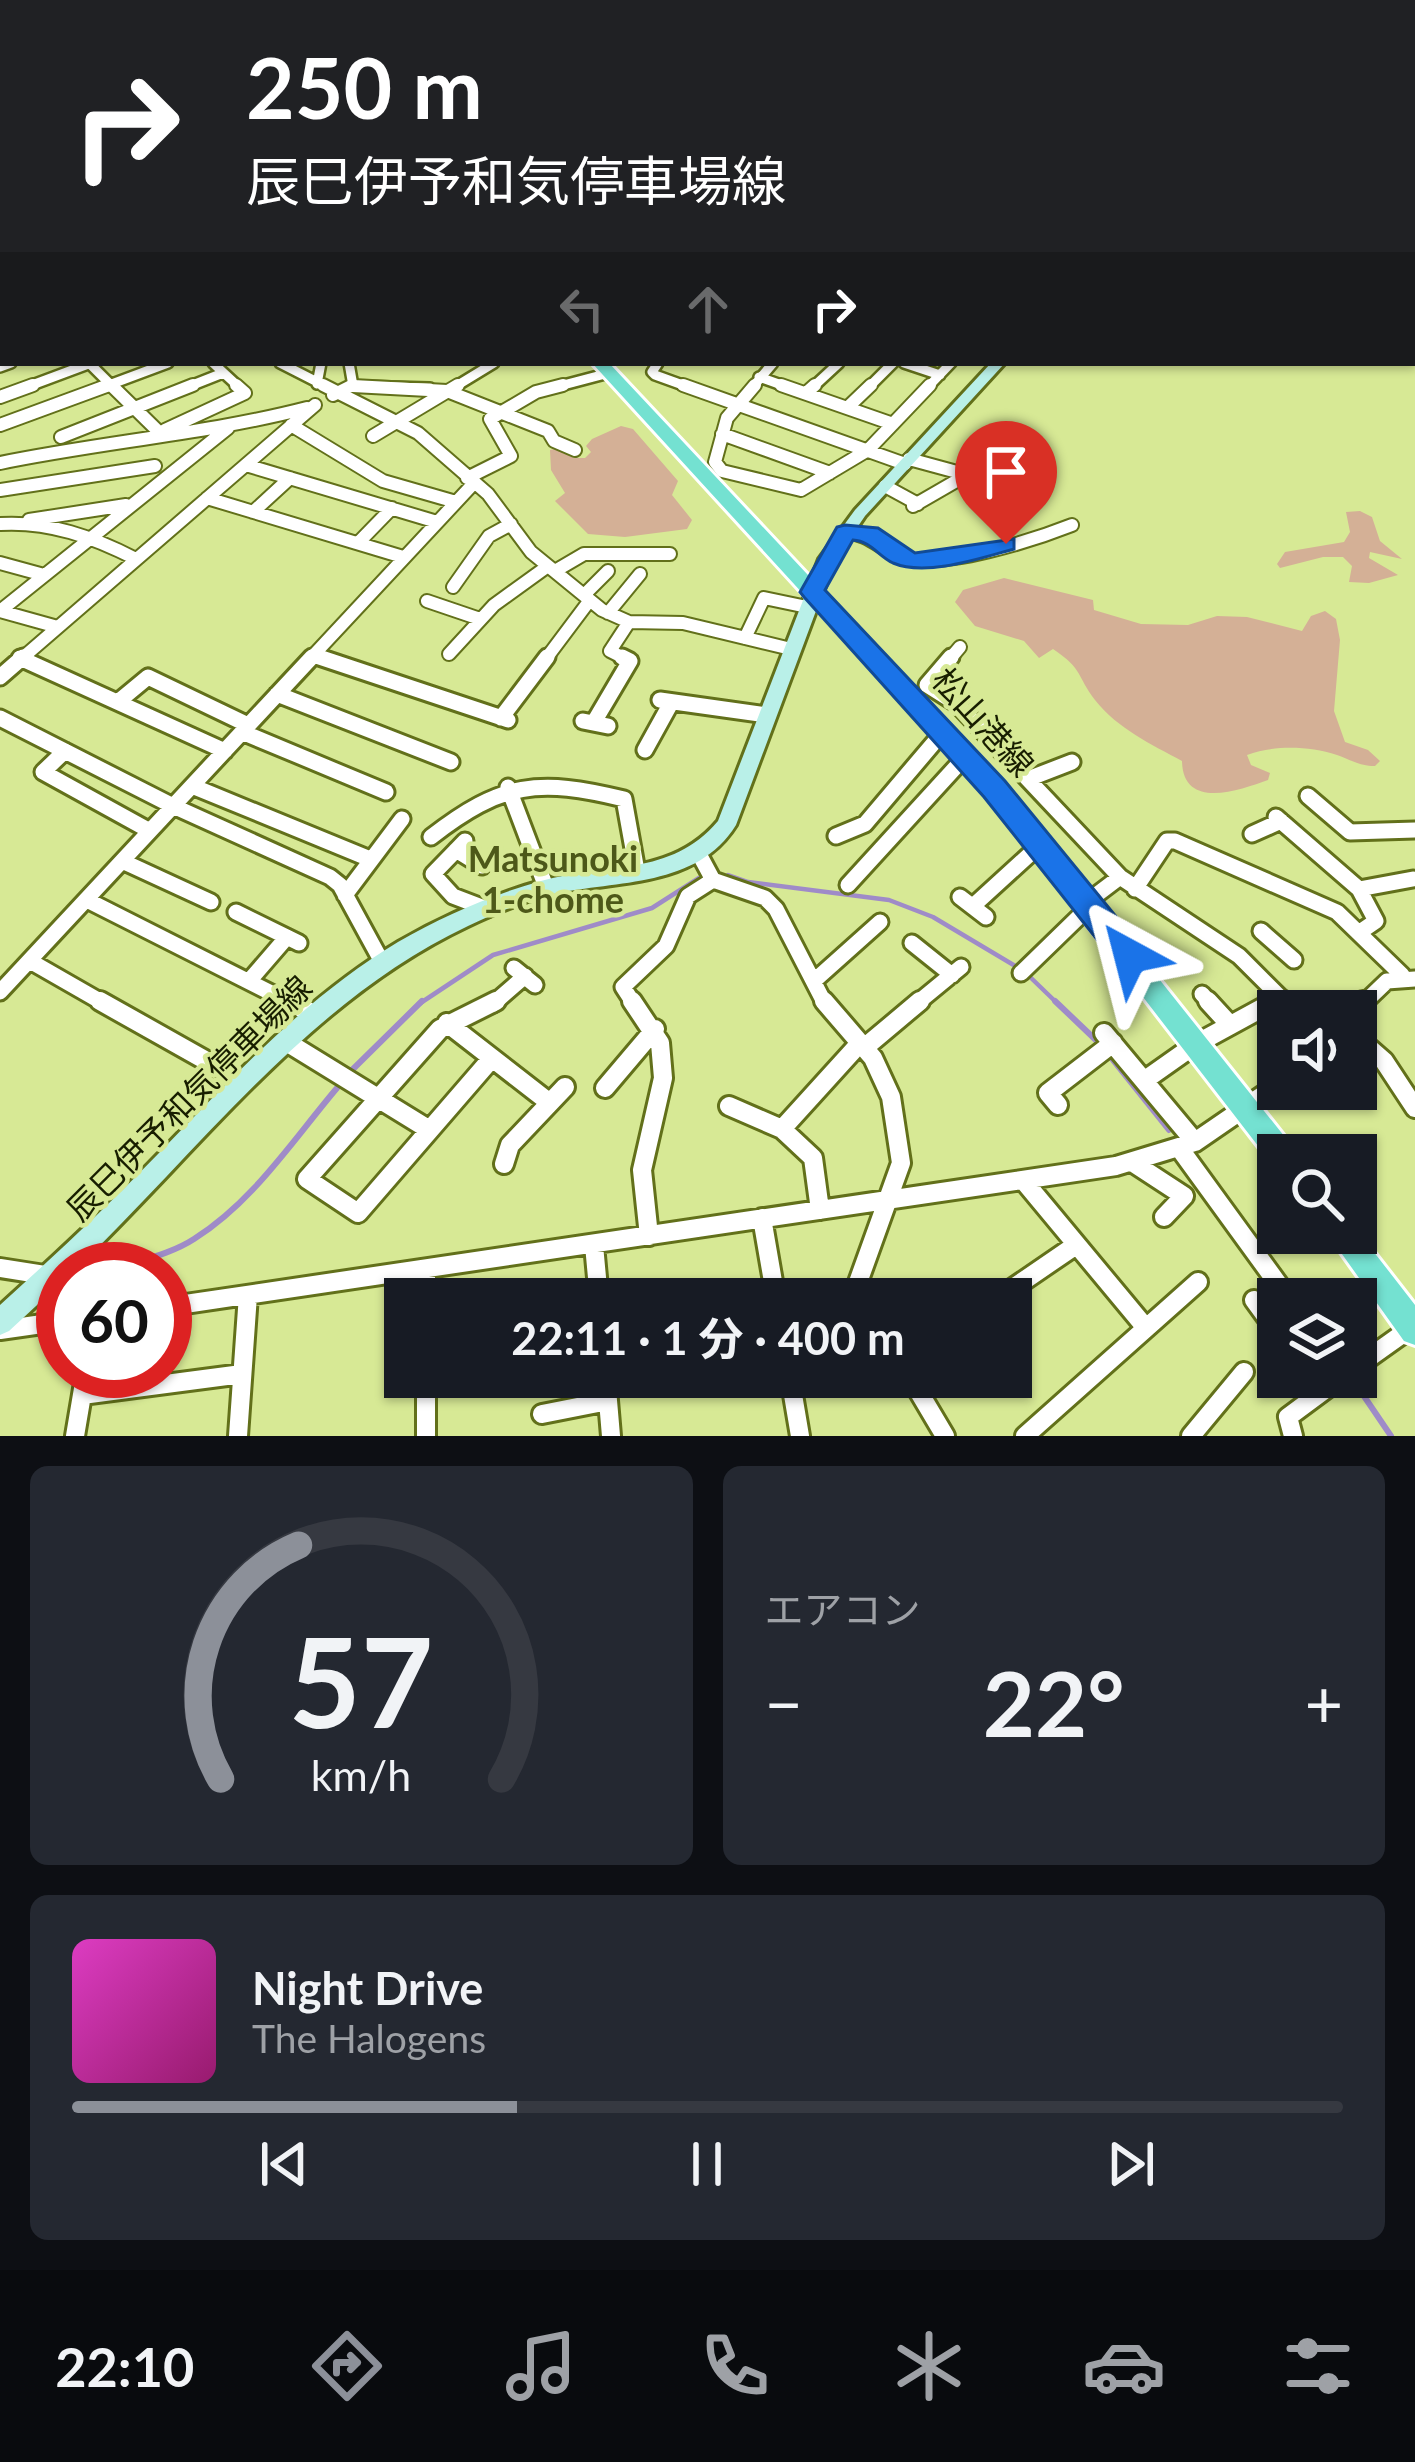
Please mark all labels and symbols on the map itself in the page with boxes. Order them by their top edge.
pin [955,421,1057,544]
street label: 松山港線 [925,659,1043,784]
district label: Matsunoki 1-chome [468,836,638,921]
position arrow [1067,893,1193,1019]
street label: 辰巳伊予和気停車場線 [57,966,319,1228]
speed limit sign: 60 [36,1242,192,1398]

